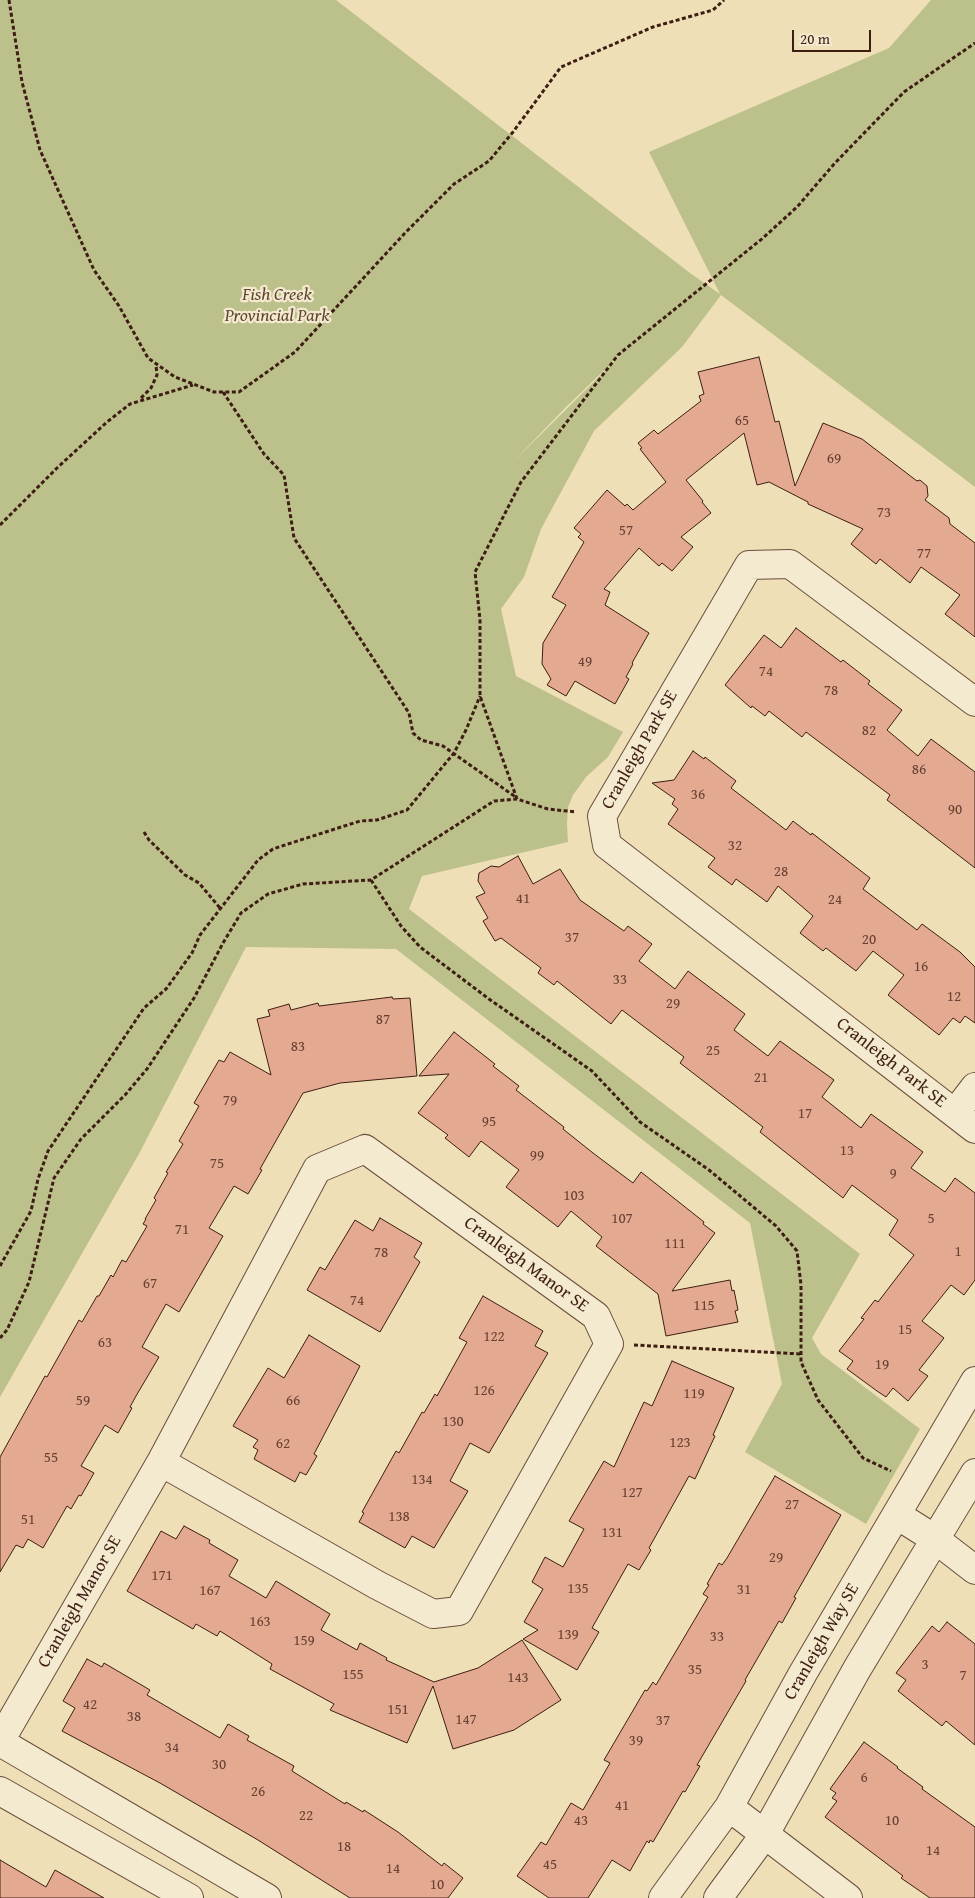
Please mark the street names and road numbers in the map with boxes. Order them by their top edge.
street label: Cranleigh Park SE [597,687,683,813]
street label: Cranleigh Park SE [832,1013,950,1113]
street label: Cranleigh Manor SE [459,1212,593,1318]
street label: Cranleigh Manor SE [33,1532,127,1672]
street label: Cranleigh Way SE [780,1580,864,1704]

